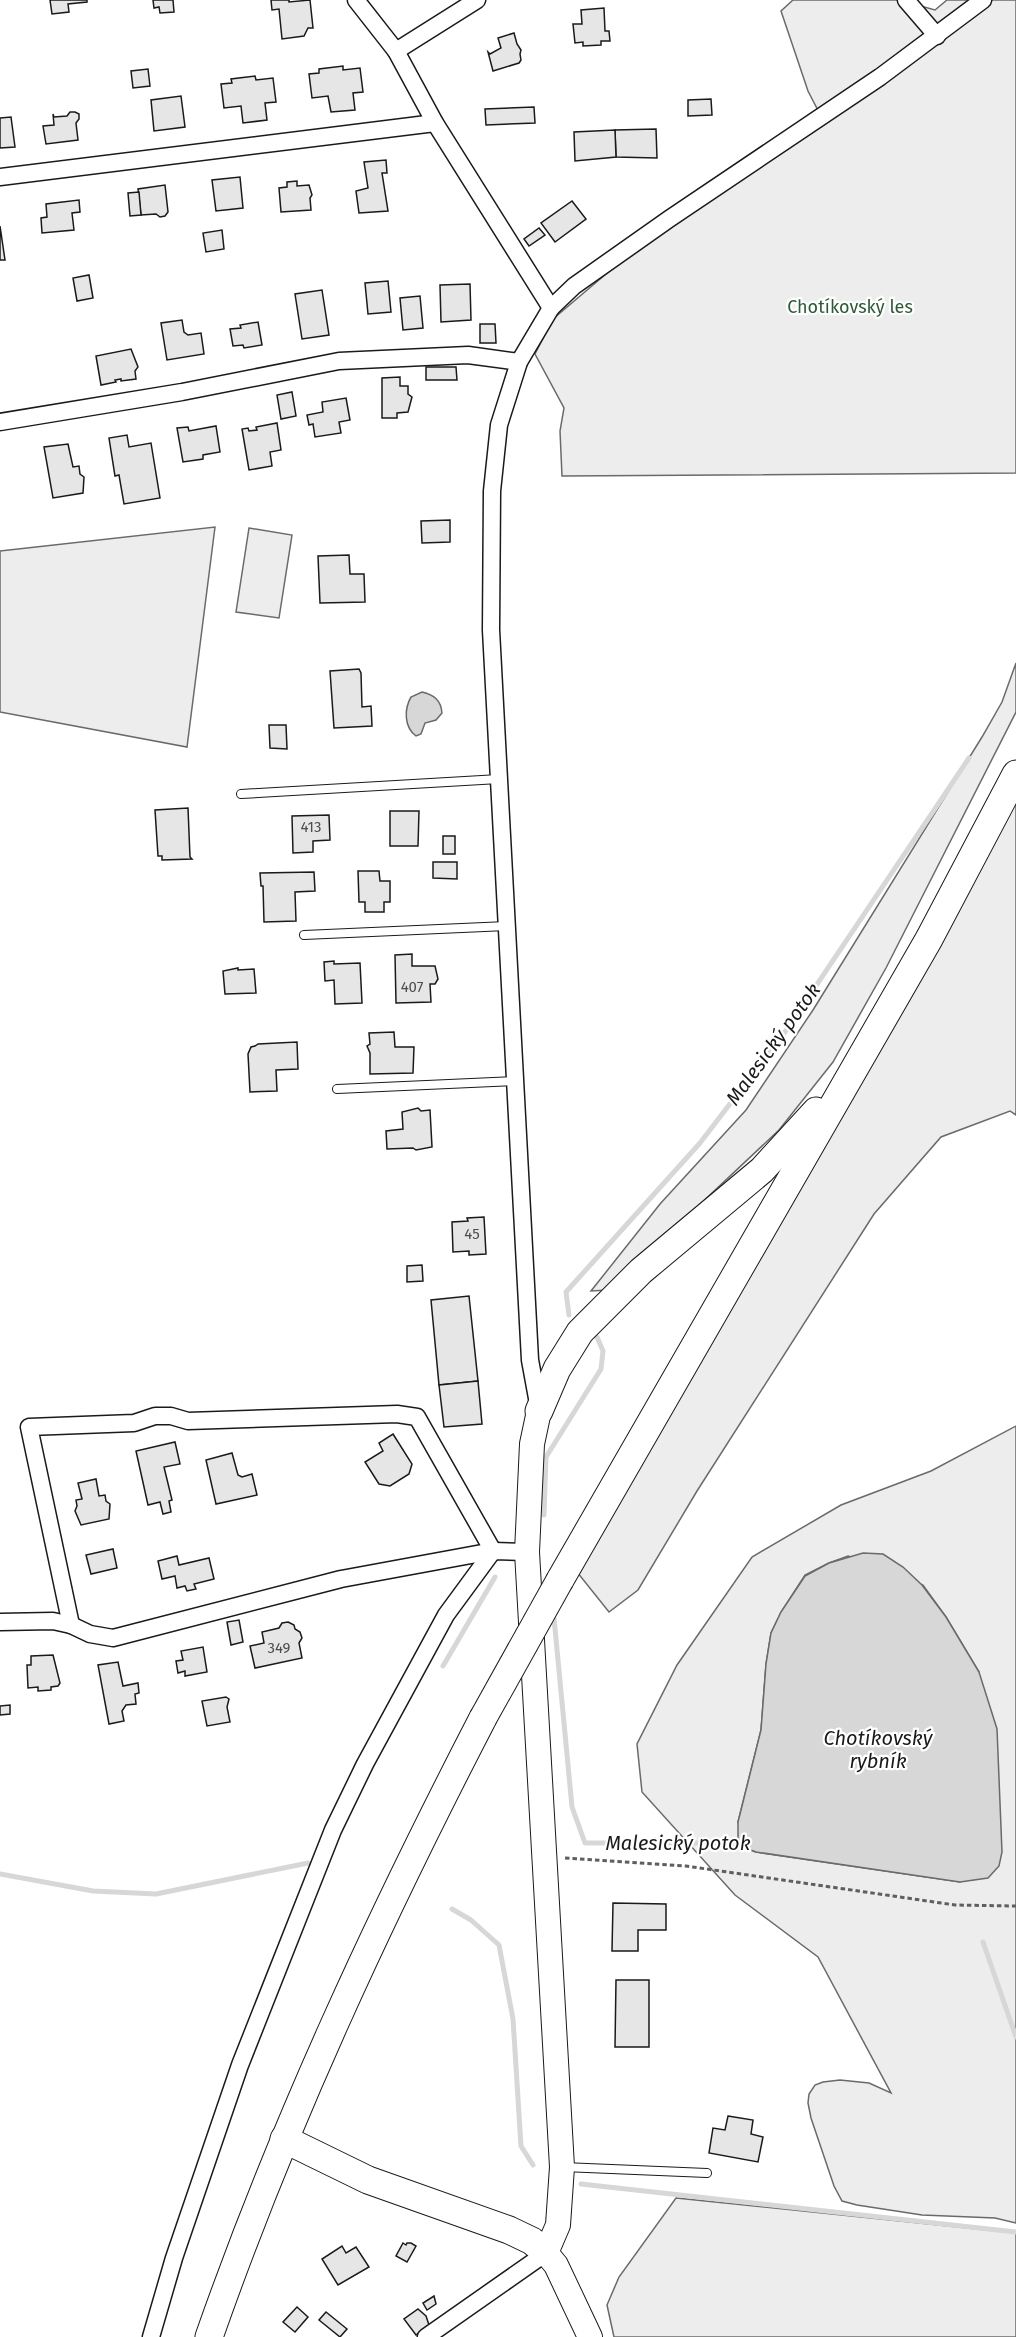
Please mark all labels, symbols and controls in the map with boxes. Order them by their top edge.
park label: Chotíkovský les [787,296,913,318]
house number: 413 [300,818,322,836]
house number: 407 [401,978,424,996]
water label: Malesický potok [721,978,825,1110]
house number: 45 [464,1225,480,1243]
house number: 349 [268,1639,291,1657]
water label: Chotíkovský rybník [824,1726,934,1773]
water label: Malesický potok [605,1831,751,1855]

